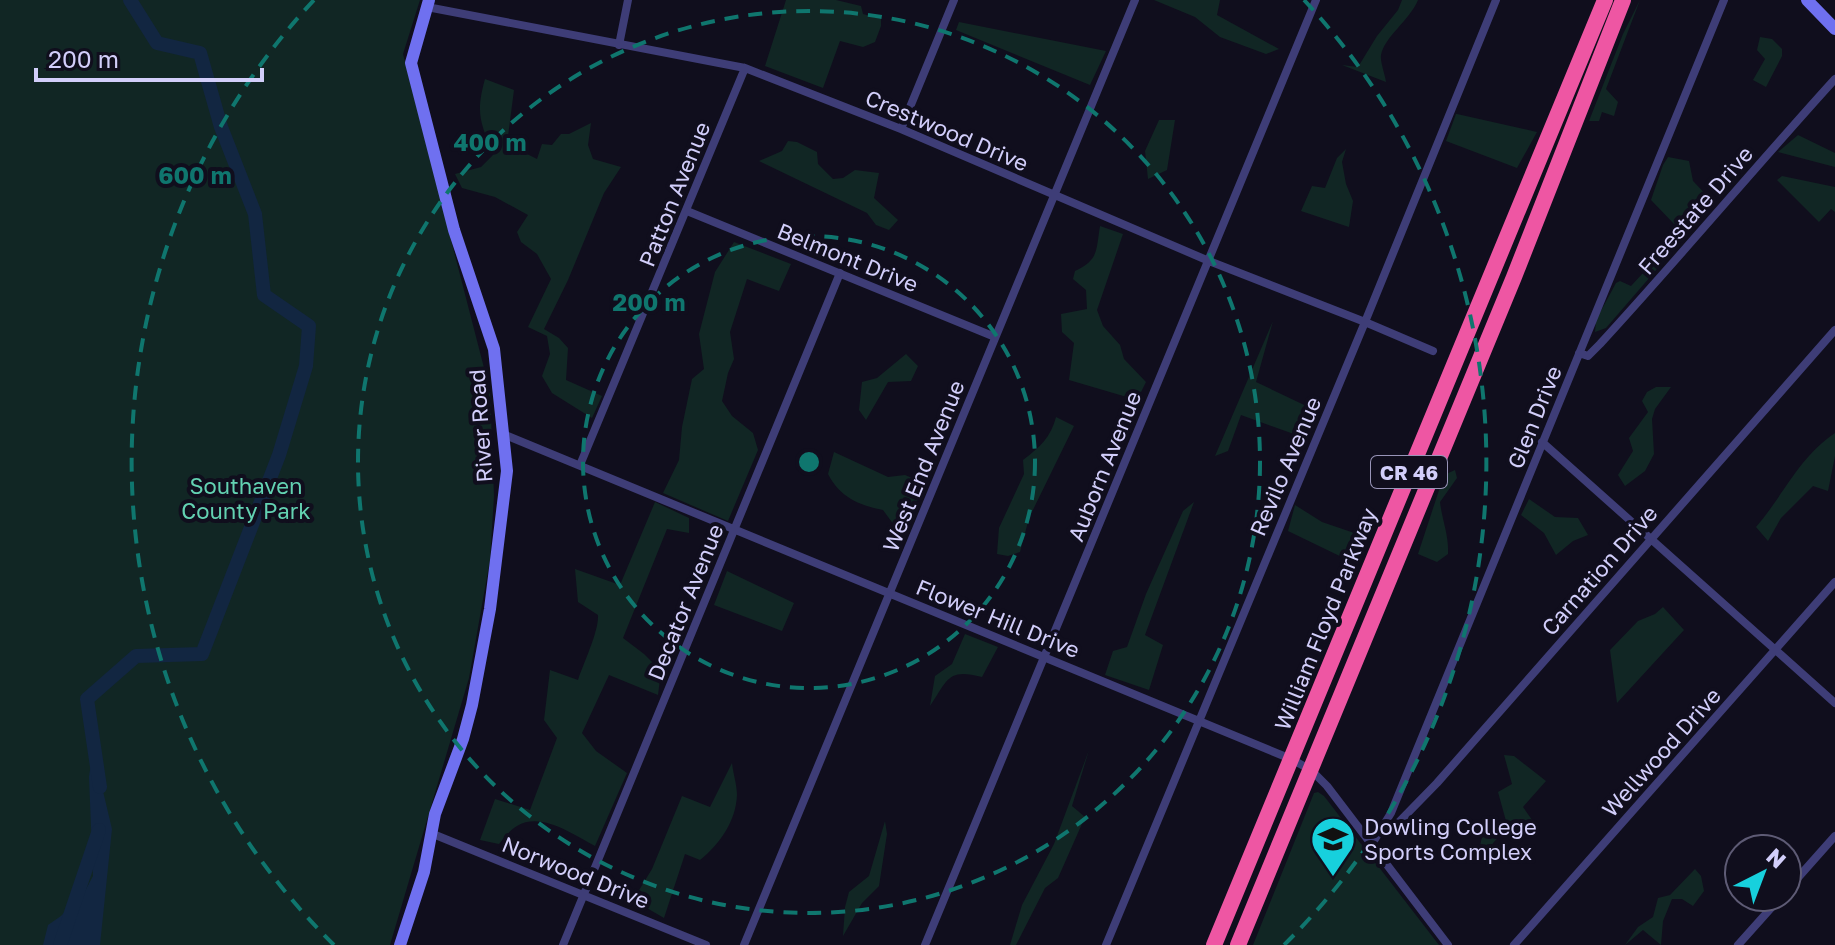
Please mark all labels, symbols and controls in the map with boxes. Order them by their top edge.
scale bar [36,32,262,82]
text: 200 m [48,44,119,73]
street label: Crestwood Drive [861,84,1033,176]
street label: Patton Avenue [633,118,715,270]
text: 400 m [453,127,527,156]
street label: Freestate Drive [1632,140,1758,280]
text: 600 m [158,160,232,189]
street label: Belmont Drive [774,217,922,297]
text: 200 m [613,287,685,316]
street label: Glen Drive [1501,362,1567,472]
street label: River Road [463,368,497,484]
street label: West End Avenue [876,376,970,556]
street label: Auborn Avenue [1062,387,1146,545]
street label: Revilo Avenue [1244,392,1326,540]
centre of rings [795,448,823,476]
road number: CR 46 [1371,456,1447,488]
park label: Southaven County Park [181,472,311,524]
street label: Carnation Drive [1535,500,1663,640]
street label: William Floyd Parkway [1268,504,1382,734]
street label: Decator Avenue [641,520,729,684]
street label: Flower Hill Drive [912,573,1084,663]
street label: Wellwood Drive [1596,682,1726,822]
place label: Dowling College Sports Complex [1364,813,1537,865]
school or university icon: Dowling College Sports Complex [1309,815,1357,878]
street label: Norwood Drive [498,830,654,914]
north arrow [1723,833,1803,913]
text: N [1761,842,1792,873]

